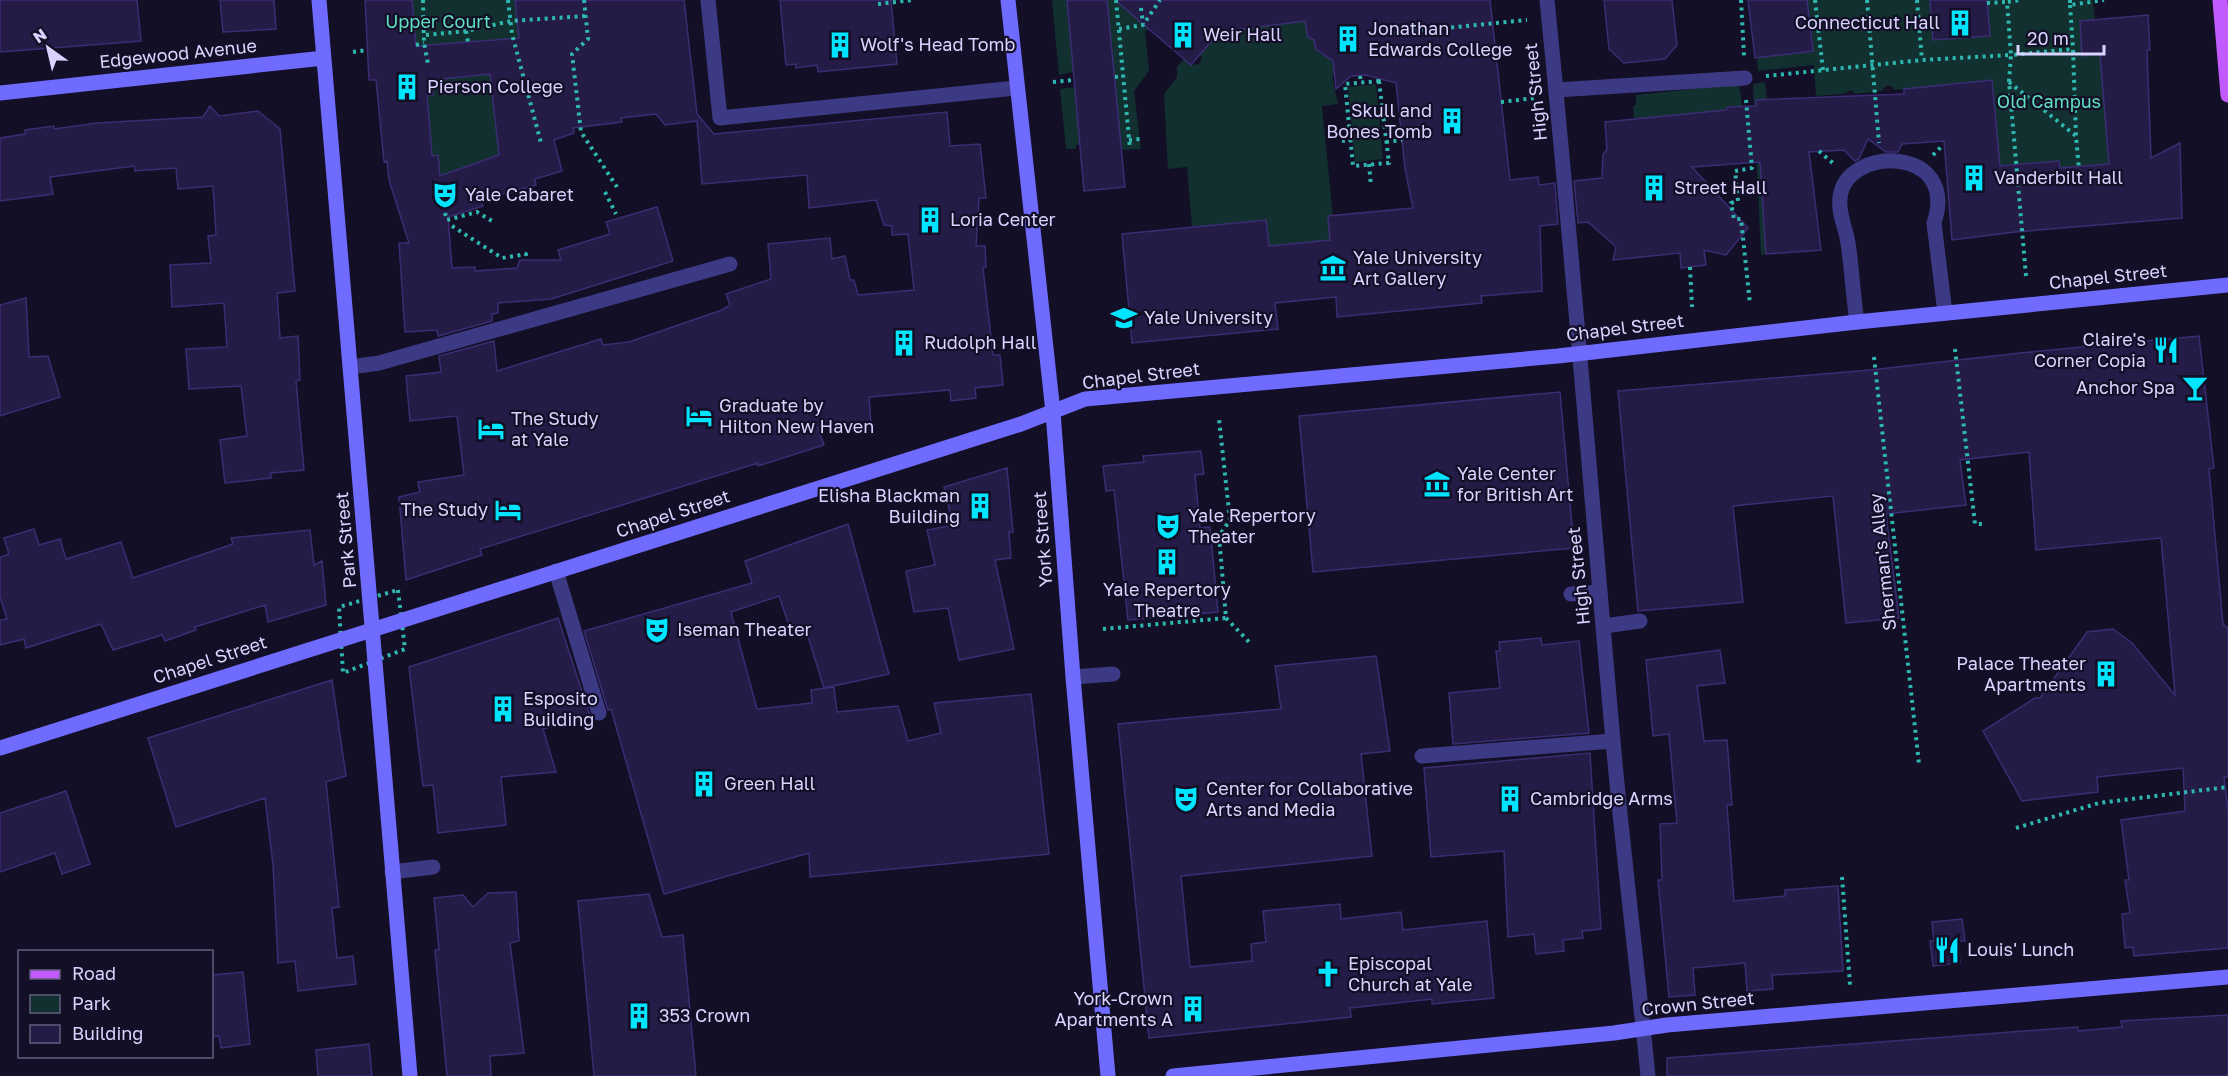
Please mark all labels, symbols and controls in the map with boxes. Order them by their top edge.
building icon: Connecticut Hall [1945,8,1975,38]
park label: Upper Court [385,10,491,32]
place label: Connecticut Hall [1795,11,1940,33]
place label: Jonathan Edwards College [1368,17,1513,60]
north arrow [18,18,78,78]
scale bar [2018,18,2104,56]
building icon: Weir Hall [1168,20,1198,50]
place label: Weir Hall [1203,23,1282,45]
text: N [29,24,50,47]
building icon: Jonathan Edwards College [1333,24,1363,54]
text: 20 m [2027,27,2069,49]
building icon: Wolf's Head Tomb [825,30,855,60]
place label: Wolf's Head Tomb [860,33,1015,55]
street label: Edgewood Avenue [98,34,258,72]
street label: High Street [1519,42,1551,142]
building icon: Pierson College [392,72,422,102]
place label: Pierson College [427,75,563,97]
park label: Old Campus [1997,90,2101,112]
place label: Skull and Bones Tomb [1326,99,1432,142]
building icon: Skull and Bones Tomb [1437,106,1467,136]
building icon: Vanderbilt Hall [1959,163,1989,193]
place label: Vanderbilt Hall [1994,166,2123,188]
building icon: Street Hall [1639,173,1669,203]
place label: Street Hall [1674,176,1767,198]
theatre icon: Yale Cabaret [430,180,460,210]
place label: Yale Cabaret [465,183,574,205]
building icon: Loria Center [915,205,945,235]
place label: Loria Center [950,208,1056,230]
place label: Yale University Art Gallery [1353,246,1482,289]
museum icon: Yale University Art Gallery [1318,253,1348,283]
street label: Chapel Street [2048,259,2168,293]
school or university icon: Yale University [1109,303,1139,333]
place label: Yale University [1144,306,1273,328]
street label: Chapel Street [1565,309,1685,345]
building icon: Rudolph Hall [889,328,919,358]
place label: Claire's Corner Copia [2034,328,2146,371]
place label: Rudolph Hall [924,331,1037,353]
restaurant icon: Claire's Corner Copia [2151,335,2181,365]
street label: Chapel Street [1081,357,1201,393]
bar icon: Anchor Spa [2180,373,2210,403]
place label: Anchor Spa [2076,376,2175,398]
place label: Graduate by Hilton New Haven [719,394,874,437]
hotel icon: Graduate by Hilton New Haven [684,401,714,431]
place label: The Study at Yale [511,407,599,450]
hotel icon: The Study at Yale [476,414,506,444]
place label: Yale Center for British Art [1457,462,1573,505]
museum icon: Yale Center for British Art [1422,469,1452,499]
street label: Chapel Street [613,484,732,542]
place label: Elisha Blackman Building [818,484,960,527]
street label: York Street [1028,490,1056,588]
street label: Park Street [330,491,360,589]
building icon: Elisha Blackman Building [965,491,995,521]
street label: Sherman's Alley [1864,492,1900,632]
hotel icon: The Study [493,495,523,525]
place label: The Study [400,498,488,520]
place label: Yale Repertory Theater [1188,504,1316,547]
theatre icon: Yale Repertory Theater [1153,511,1183,541]
street label: High Street [1562,526,1594,626]
building icon: Yale Repertory Theatre [1152,547,1182,577]
place label: Yale Repertory Theatre [1103,578,1231,621]
theatre icon: Iseman Theater [642,615,672,645]
place label: Iseman Theater [677,618,812,640]
street label: Chapel Street [150,630,269,688]
place label: Palace Theater Apartments [1956,652,2086,695]
building icon: Palace Theater Apartments [2091,659,2121,689]
place label: Esposito Building [523,687,598,730]
building icon: Esposito Building [488,694,518,724]
building icon: Green Hall [689,769,719,799]
place label: Green Hall [724,772,816,794]
place label: Center for Collaborative Arts and Media [1206,777,1413,820]
theatre icon: Center for Collaborative Arts and Media [1171,784,1201,814]
building icon: Cambridge Arms [1495,784,1525,814]
place label: Cambridge Arms [1530,787,1673,809]
restaurant icon: Louis' Lunch [1932,935,1962,965]
place label: Louis' Lunch [1967,938,2074,960]
legend [18,950,213,1058]
place label: Episcopal Church at Yale [1348,952,1472,995]
church icon: Episcopal Church at Yale [1313,959,1343,989]
text: Road [72,962,116,984]
street label: Crown Street [1640,986,1755,1020]
place label: York-Crown Apartments A [1055,987,1173,1030]
text: Park [72,992,111,1014]
building icon: York-Crown Apartments A [1178,994,1208,1024]
building icon: 353 Crown [624,1001,654,1031]
place label: 353 Crown [659,1004,750,1026]
text: Building [72,1022,143,1044]

